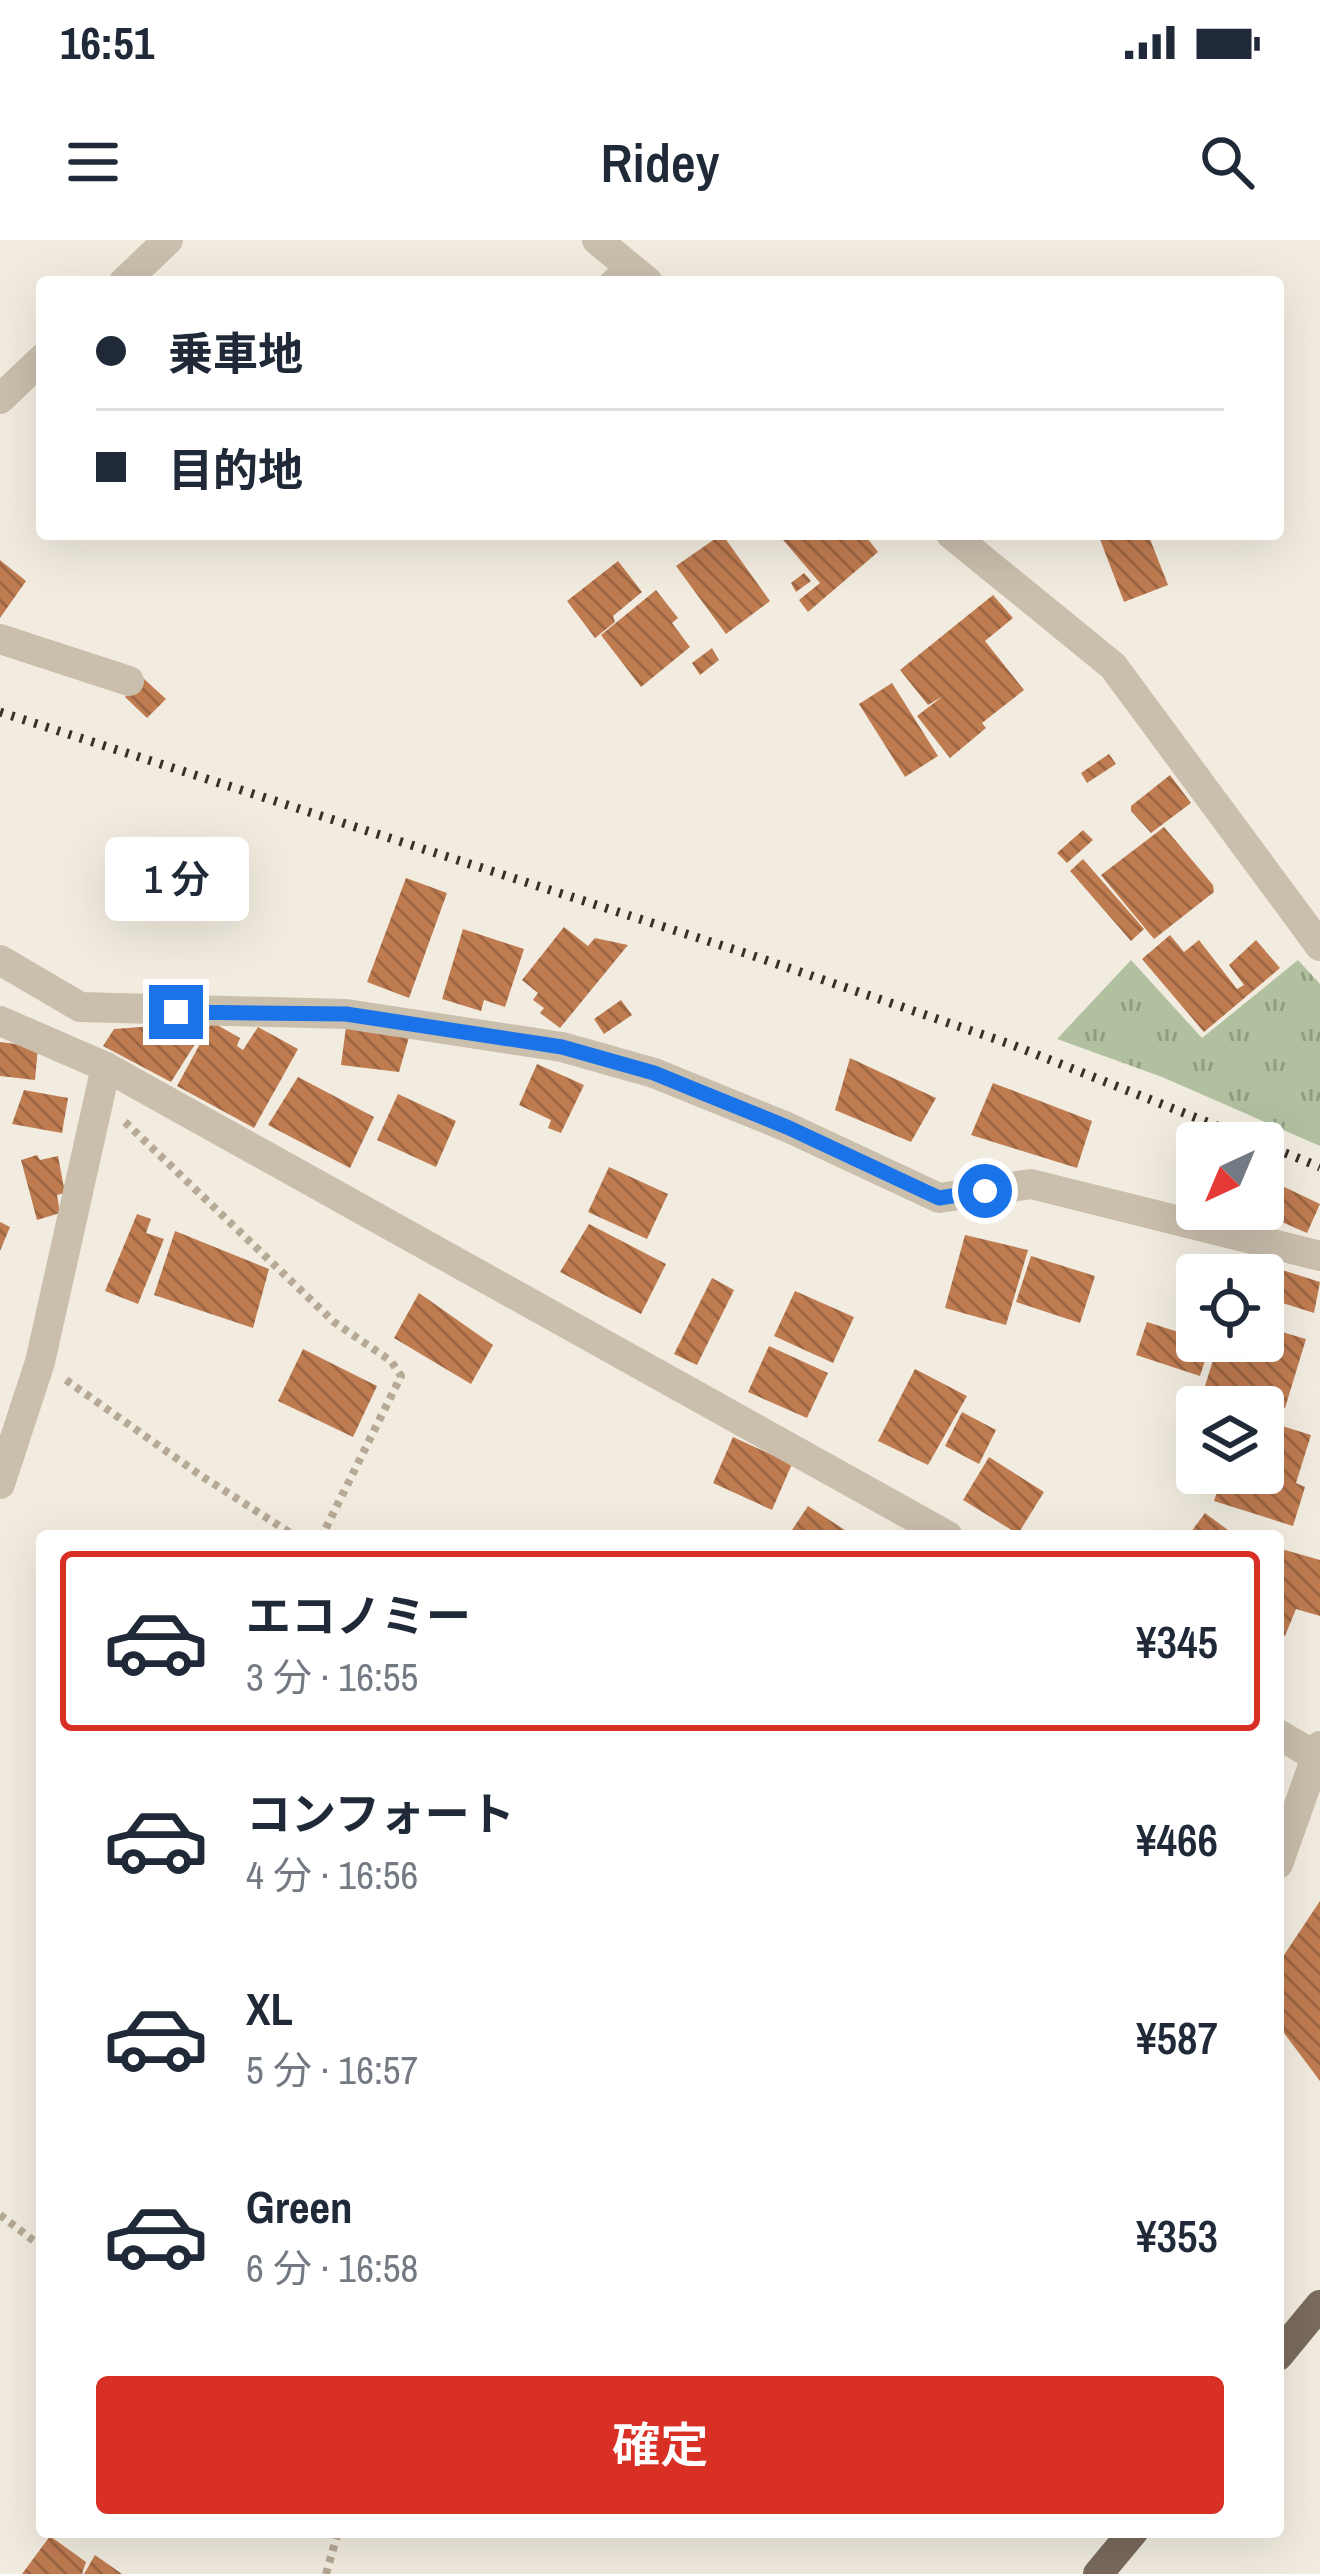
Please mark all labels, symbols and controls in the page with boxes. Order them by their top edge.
text: 16:51 [60,12,154,73]
text: Ridey [601,126,719,199]
icon: menu [60,129,126,195]
icon: search [1194,129,1260,195]
text: 乗車地 [168,323,303,384]
text: 目的地 [168,439,303,500]
callout: 1 分 [104,838,248,922]
text: 1 分 [144,853,210,905]
route end [149,985,203,1039]
north arrow [1176,1122,1284,1230]
map controls [1176,1122,1284,1494]
route start [958,1164,1012,1218]
button: locate [1176,1254,1284,1362]
button: layers [1176,1386,1284,1494]
text: エコノミー [246,1585,471,1646]
icon: car [102,1587,210,1695]
text: ¥345 [1136,1611,1218,1672]
text: 3 分 · 16:55 [246,1651,418,1703]
text: コンフォート [246,1783,515,1844]
icon: car [102,1785,210,1893]
text: ¥466 [1136,1809,1218,1870]
text: 4 分 · 16:56 [246,1849,418,1901]
text: XL [246,1978,293,2039]
icon: car [102,1983,210,2091]
text: ¥587 [1136,2007,1218,2068]
text: 5 分 · 16:57 [246,2044,418,2096]
text: Green [246,2176,353,2237]
icon: car [102,2181,210,2289]
text: ¥353 [1136,2205,1218,2266]
text: 6 分 · 16:58 [246,2242,418,2294]
button: 確定 [96,2376,1224,2514]

